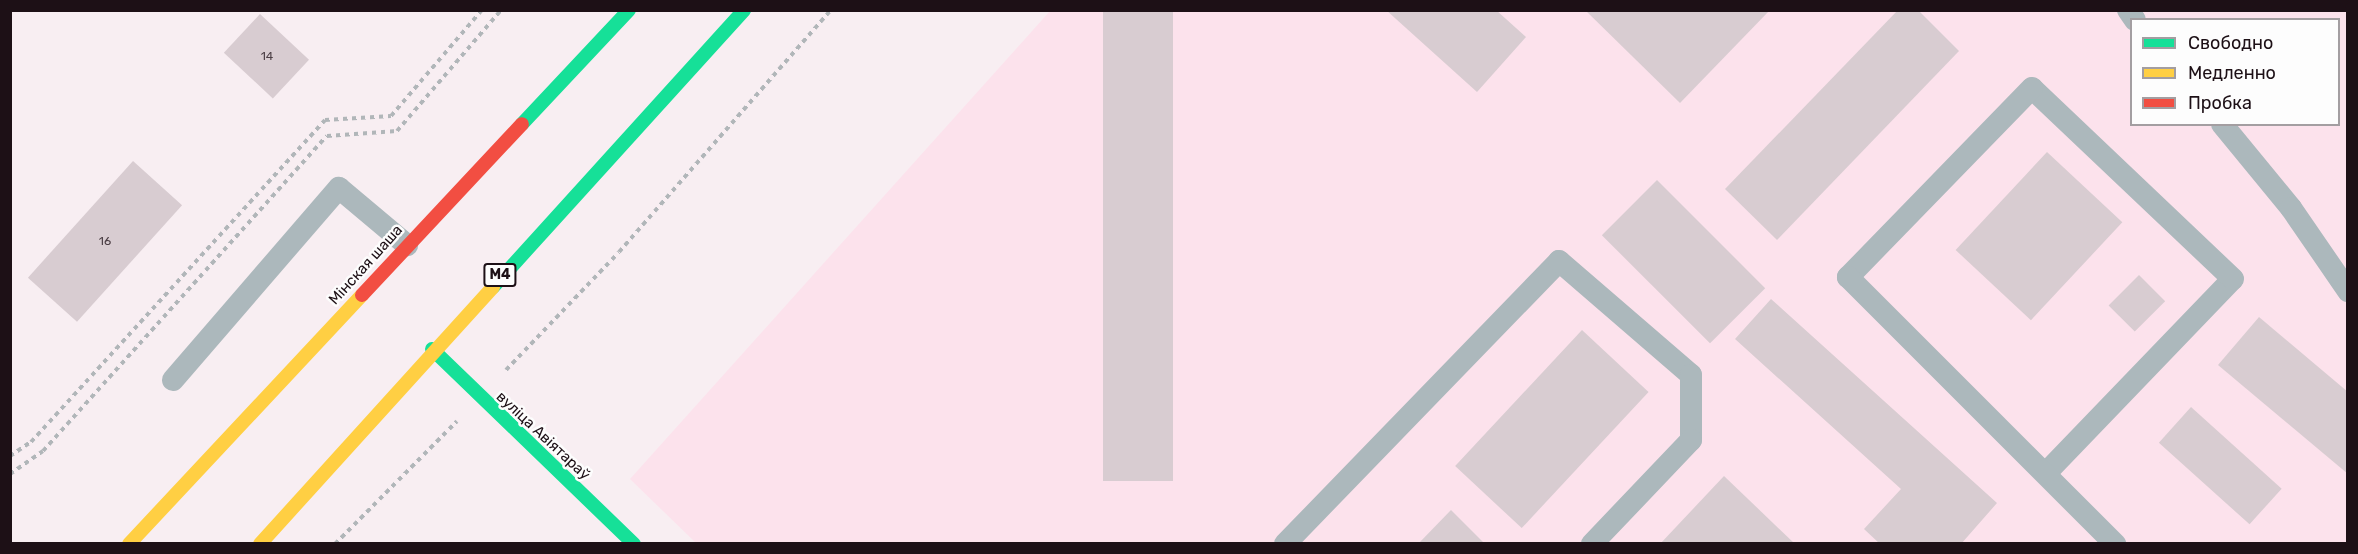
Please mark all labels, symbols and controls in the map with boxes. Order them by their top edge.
legend [2130,18,2340,126]
text: Свободно [2188,32,2273,54]
house number: 14 [261,50,273,64]
text: Медленно [2188,62,2276,84]
text: Пробка [2188,92,2252,114]
street label: Мінская шаша [325,221,407,309]
house number: 16 [99,235,111,249]
road number: М4 [482,264,518,286]
street label: вуліца Авіятараў [492,388,594,484]

